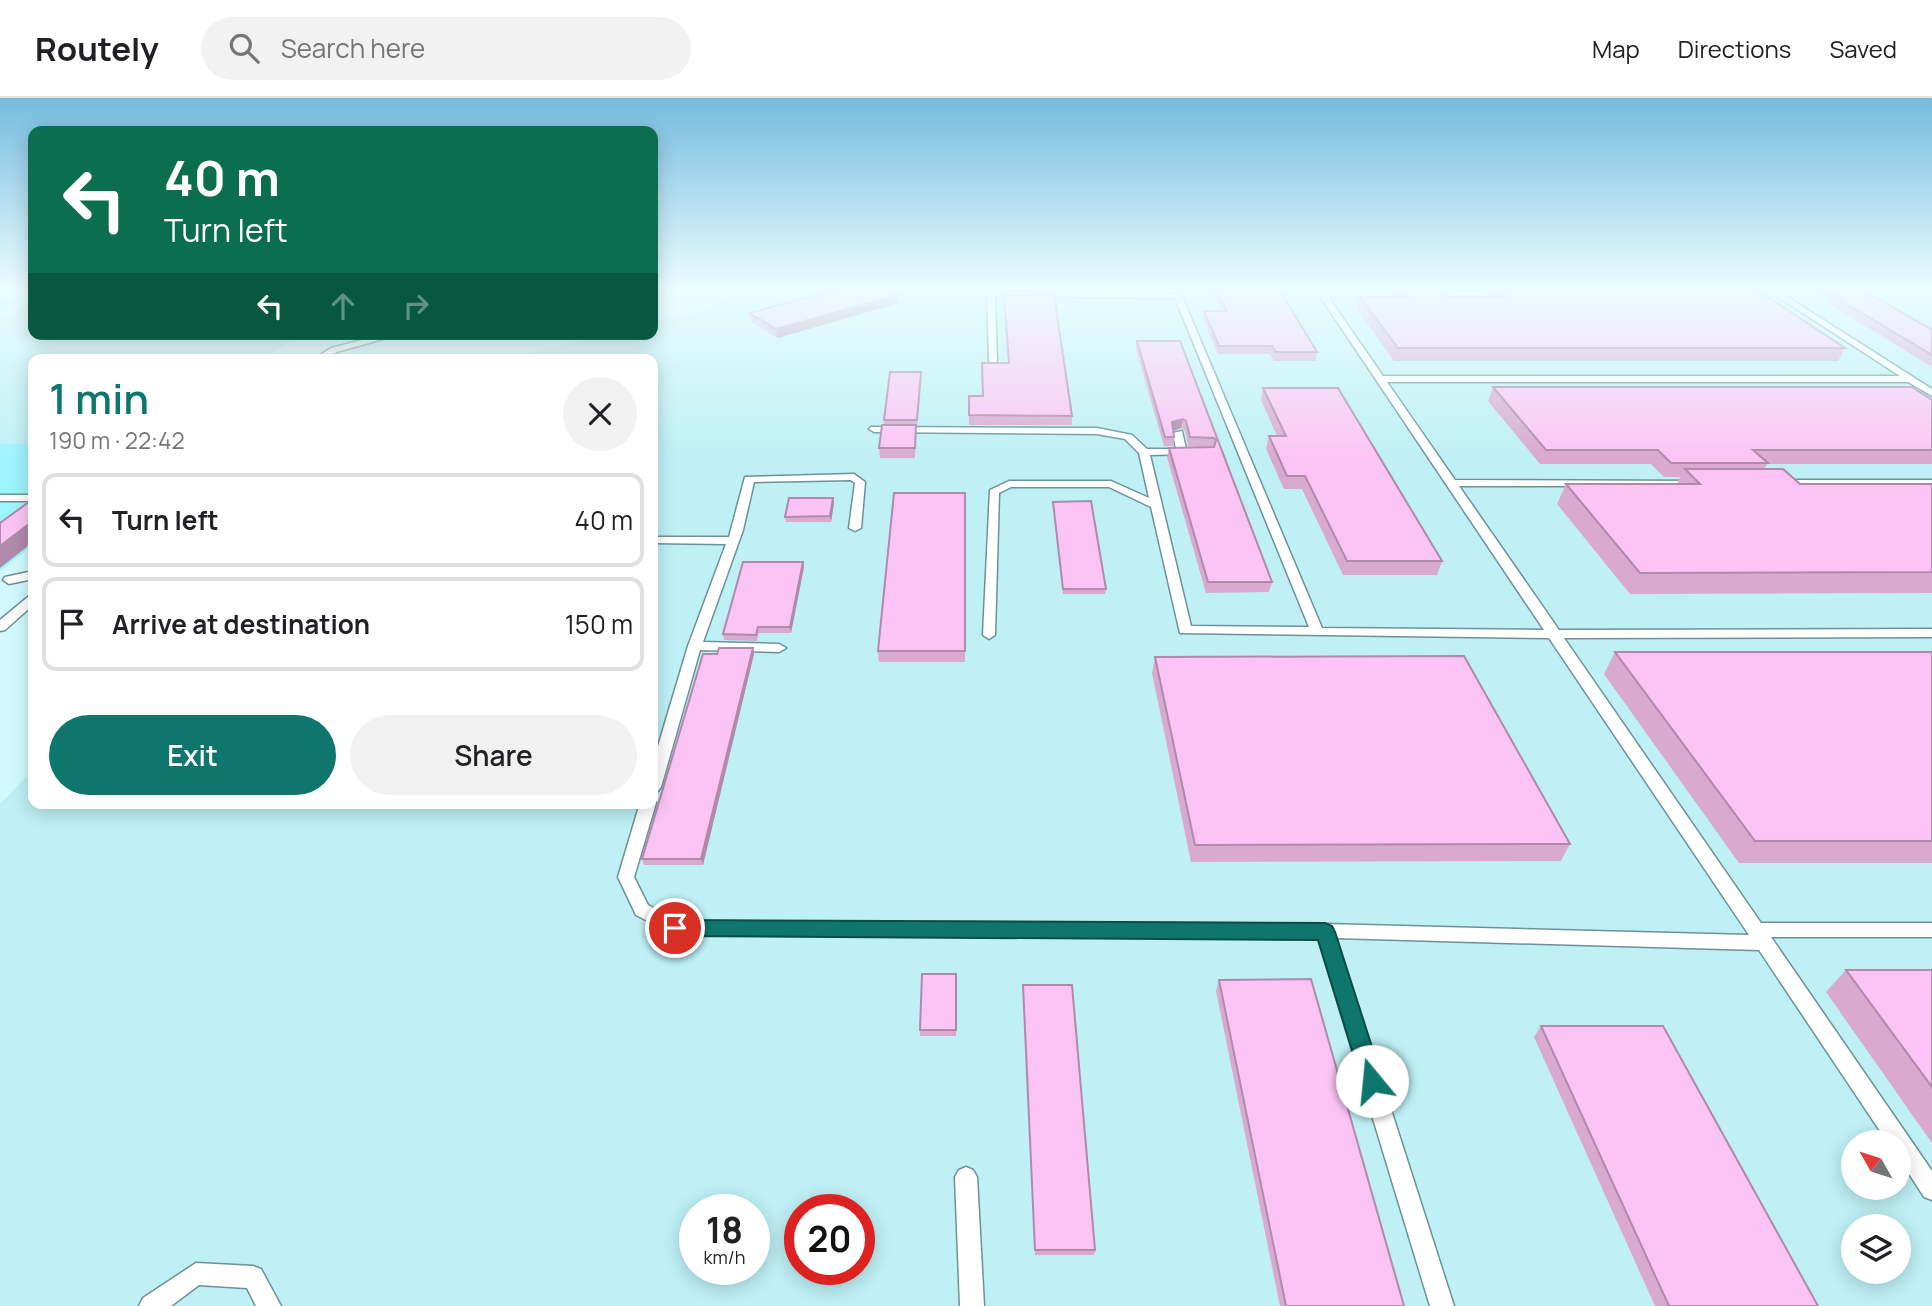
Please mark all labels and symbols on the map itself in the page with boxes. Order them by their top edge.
pin [645,898,705,958]
position arrow [1335,1044,1409,1118]
north arrow [1841,1130,1911,1200]
speed limit sign: 20 [784,1194,875,1285]

